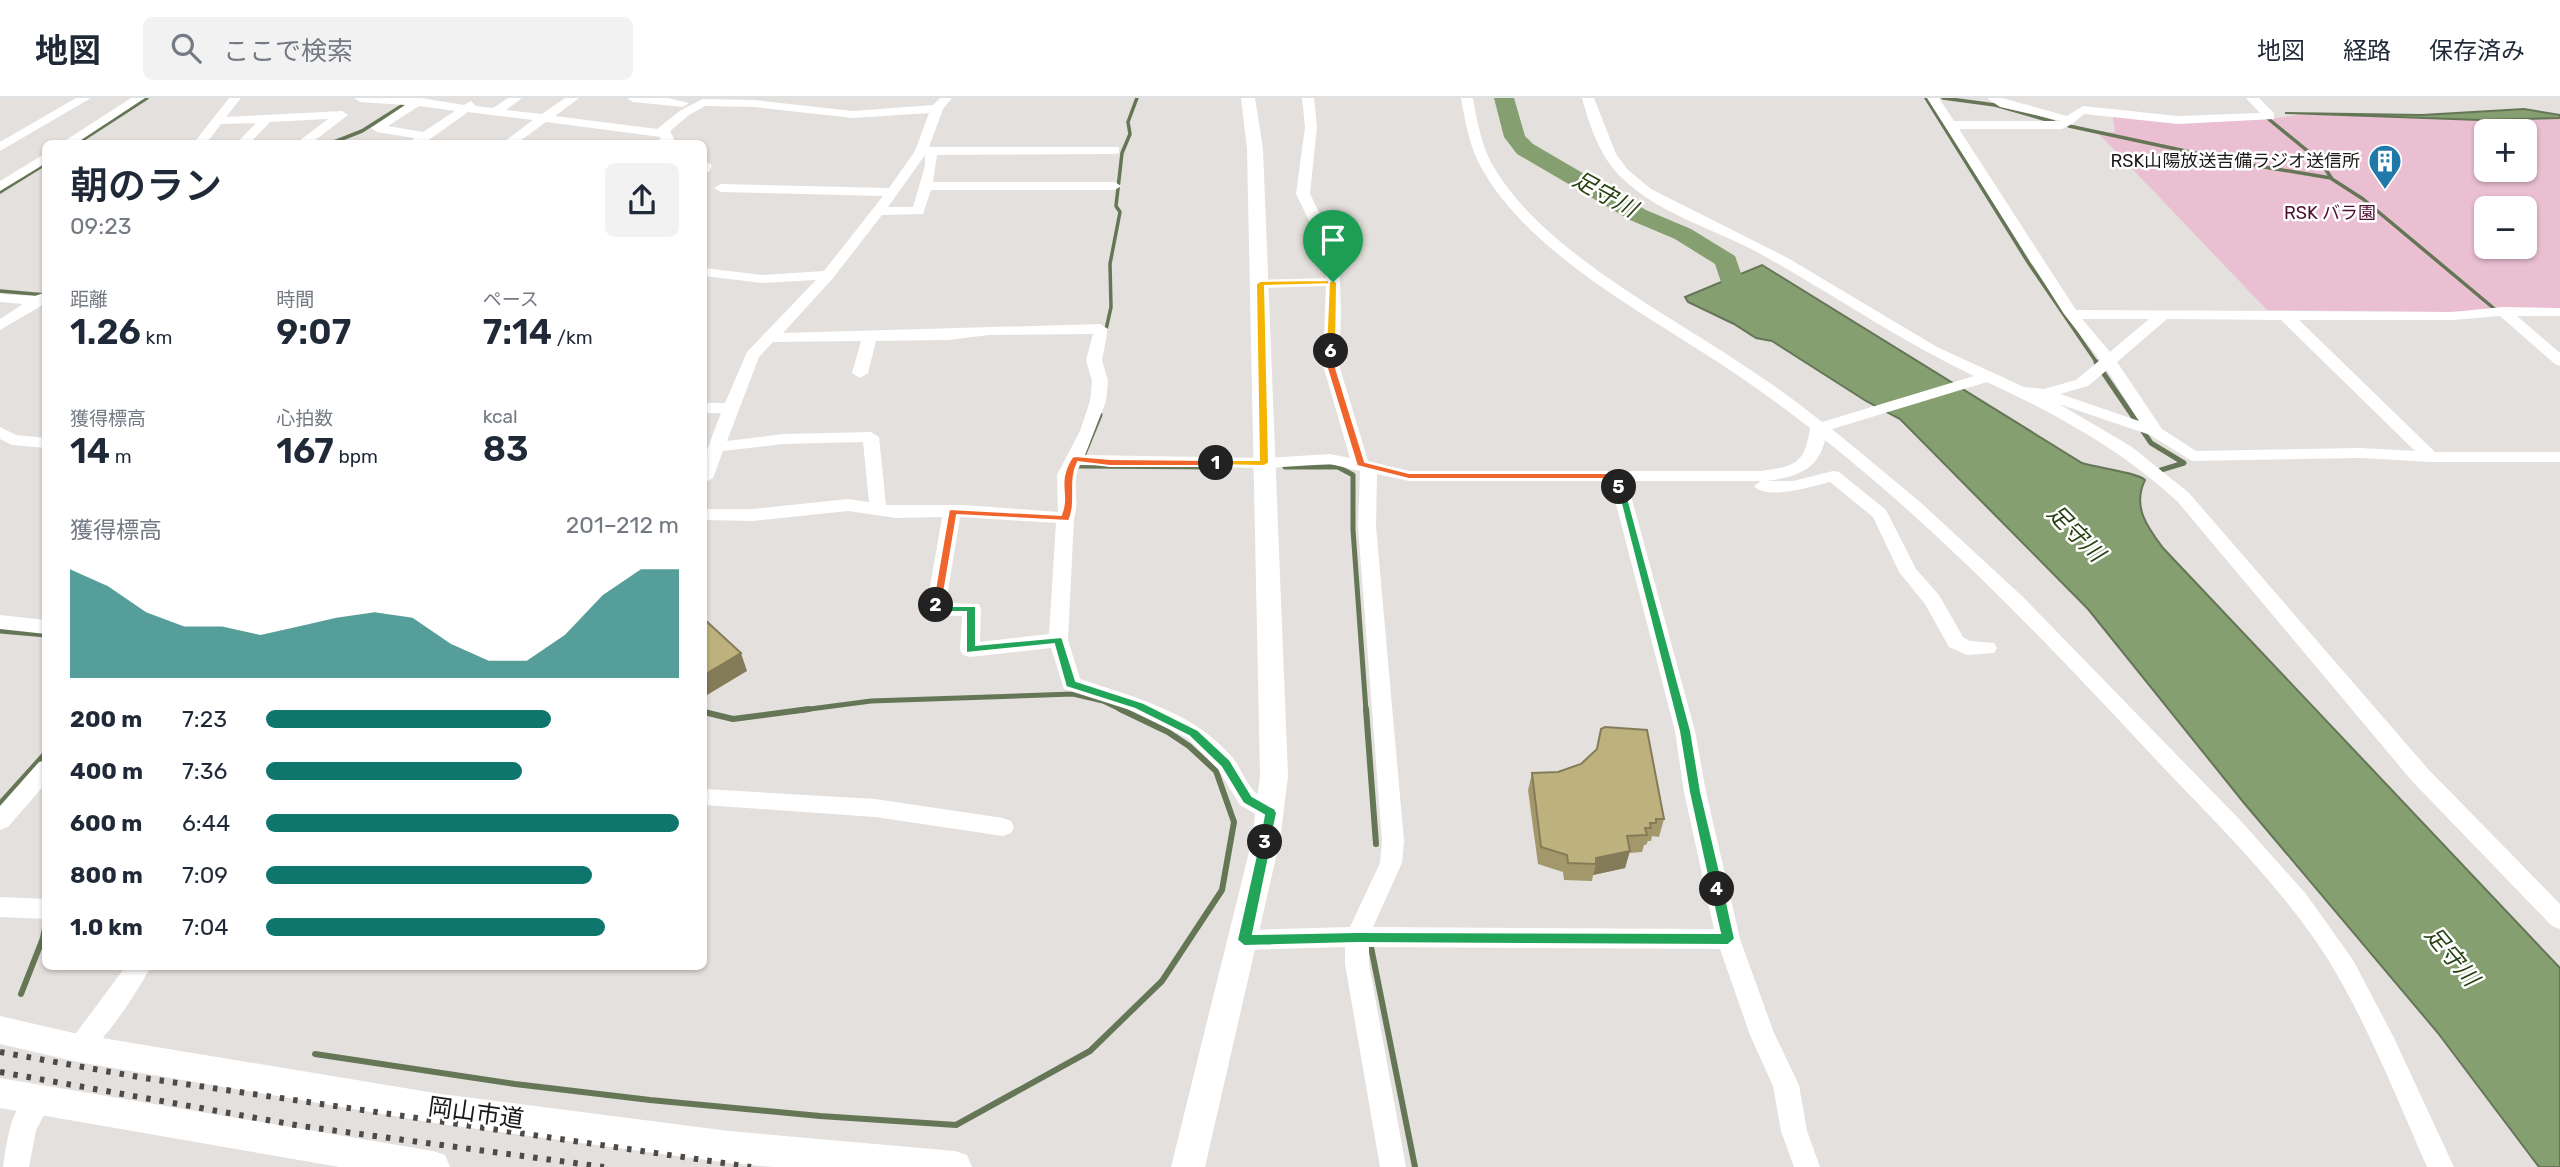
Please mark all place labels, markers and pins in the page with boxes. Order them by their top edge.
building icon: RSK山陽放送吉備ラジオ送信所 [2366,142,2404,191]
place label: RSK山陽放送吉備ラジオ送信所 [2111,150,2360,172]
pin [1303,210,1363,282]
pin: 6 [1314,334,1348,368]
pin: 1 [1198,446,1234,480]
pin: 5 [1602,470,1636,504]
pin: 2 [918,588,954,622]
pin: 3 [1248,824,1282,860]
pin: 4 [1700,872,1734,906]

